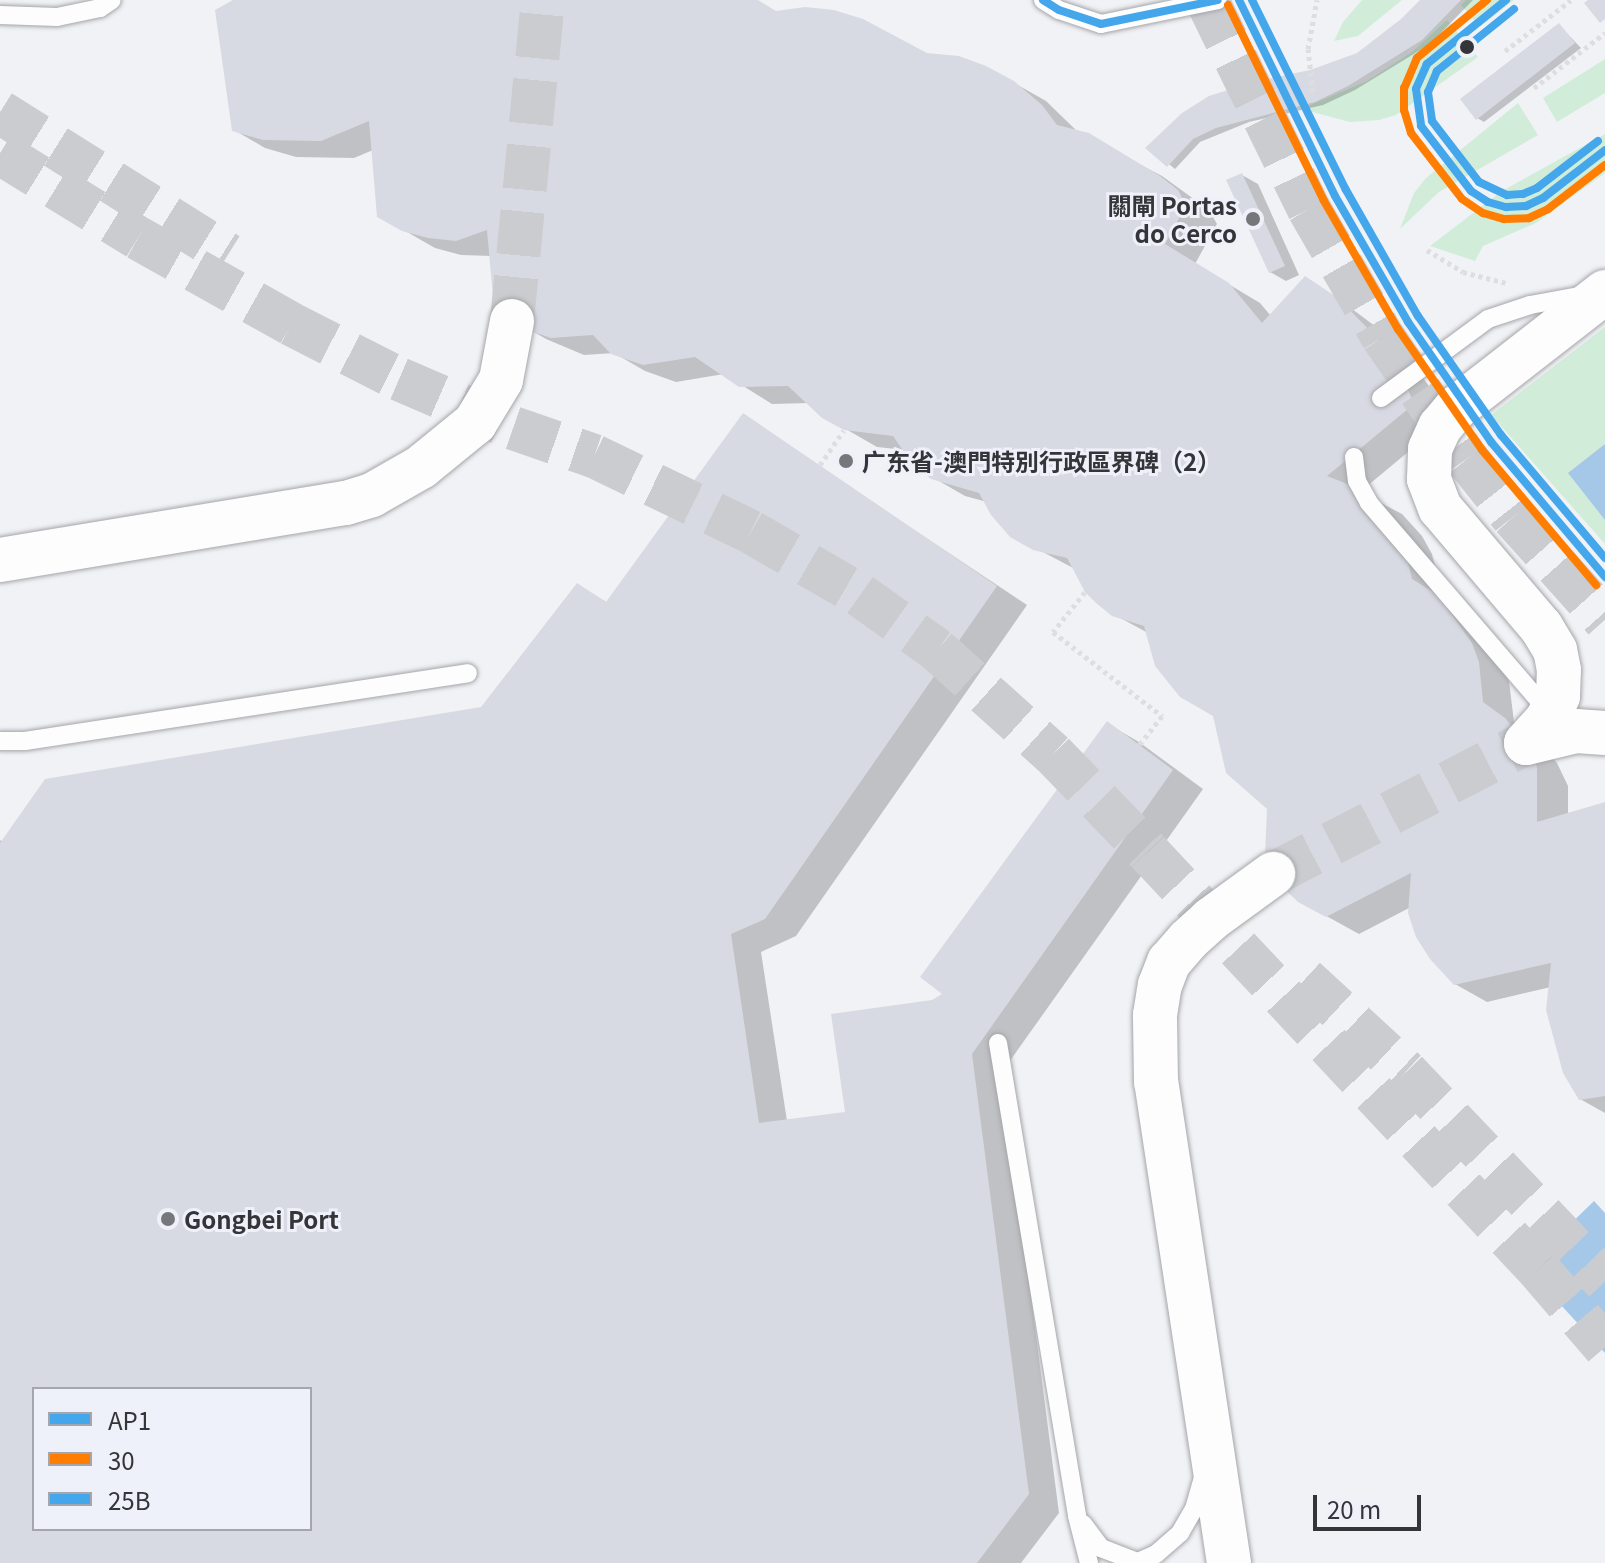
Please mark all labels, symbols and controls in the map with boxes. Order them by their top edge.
unlabelled marker [1459,39,1475,55]
place label: 關閘 Portas do Cerco [1107,191,1237,247]
marker: 關閘 Portas do Cerco [1244,210,1262,228]
place label: 广东省-澳門特別行政區界碑（2） [862,447,1221,475]
marker: 广东省-澳門特別行政區界碑（2） [837,452,855,470]
place label: Gongbei Port [184,1205,339,1233]
marker: Gongbei Port [159,1210,177,1228]
legend [32,1387,312,1531]
text: AP1 [108,1402,151,1437]
text: 30 [108,1442,135,1477]
scale bar [1317,1479,1425,1529]
text: 25B [108,1482,150,1517]
text: 20 m [1327,1491,1381,1526]

